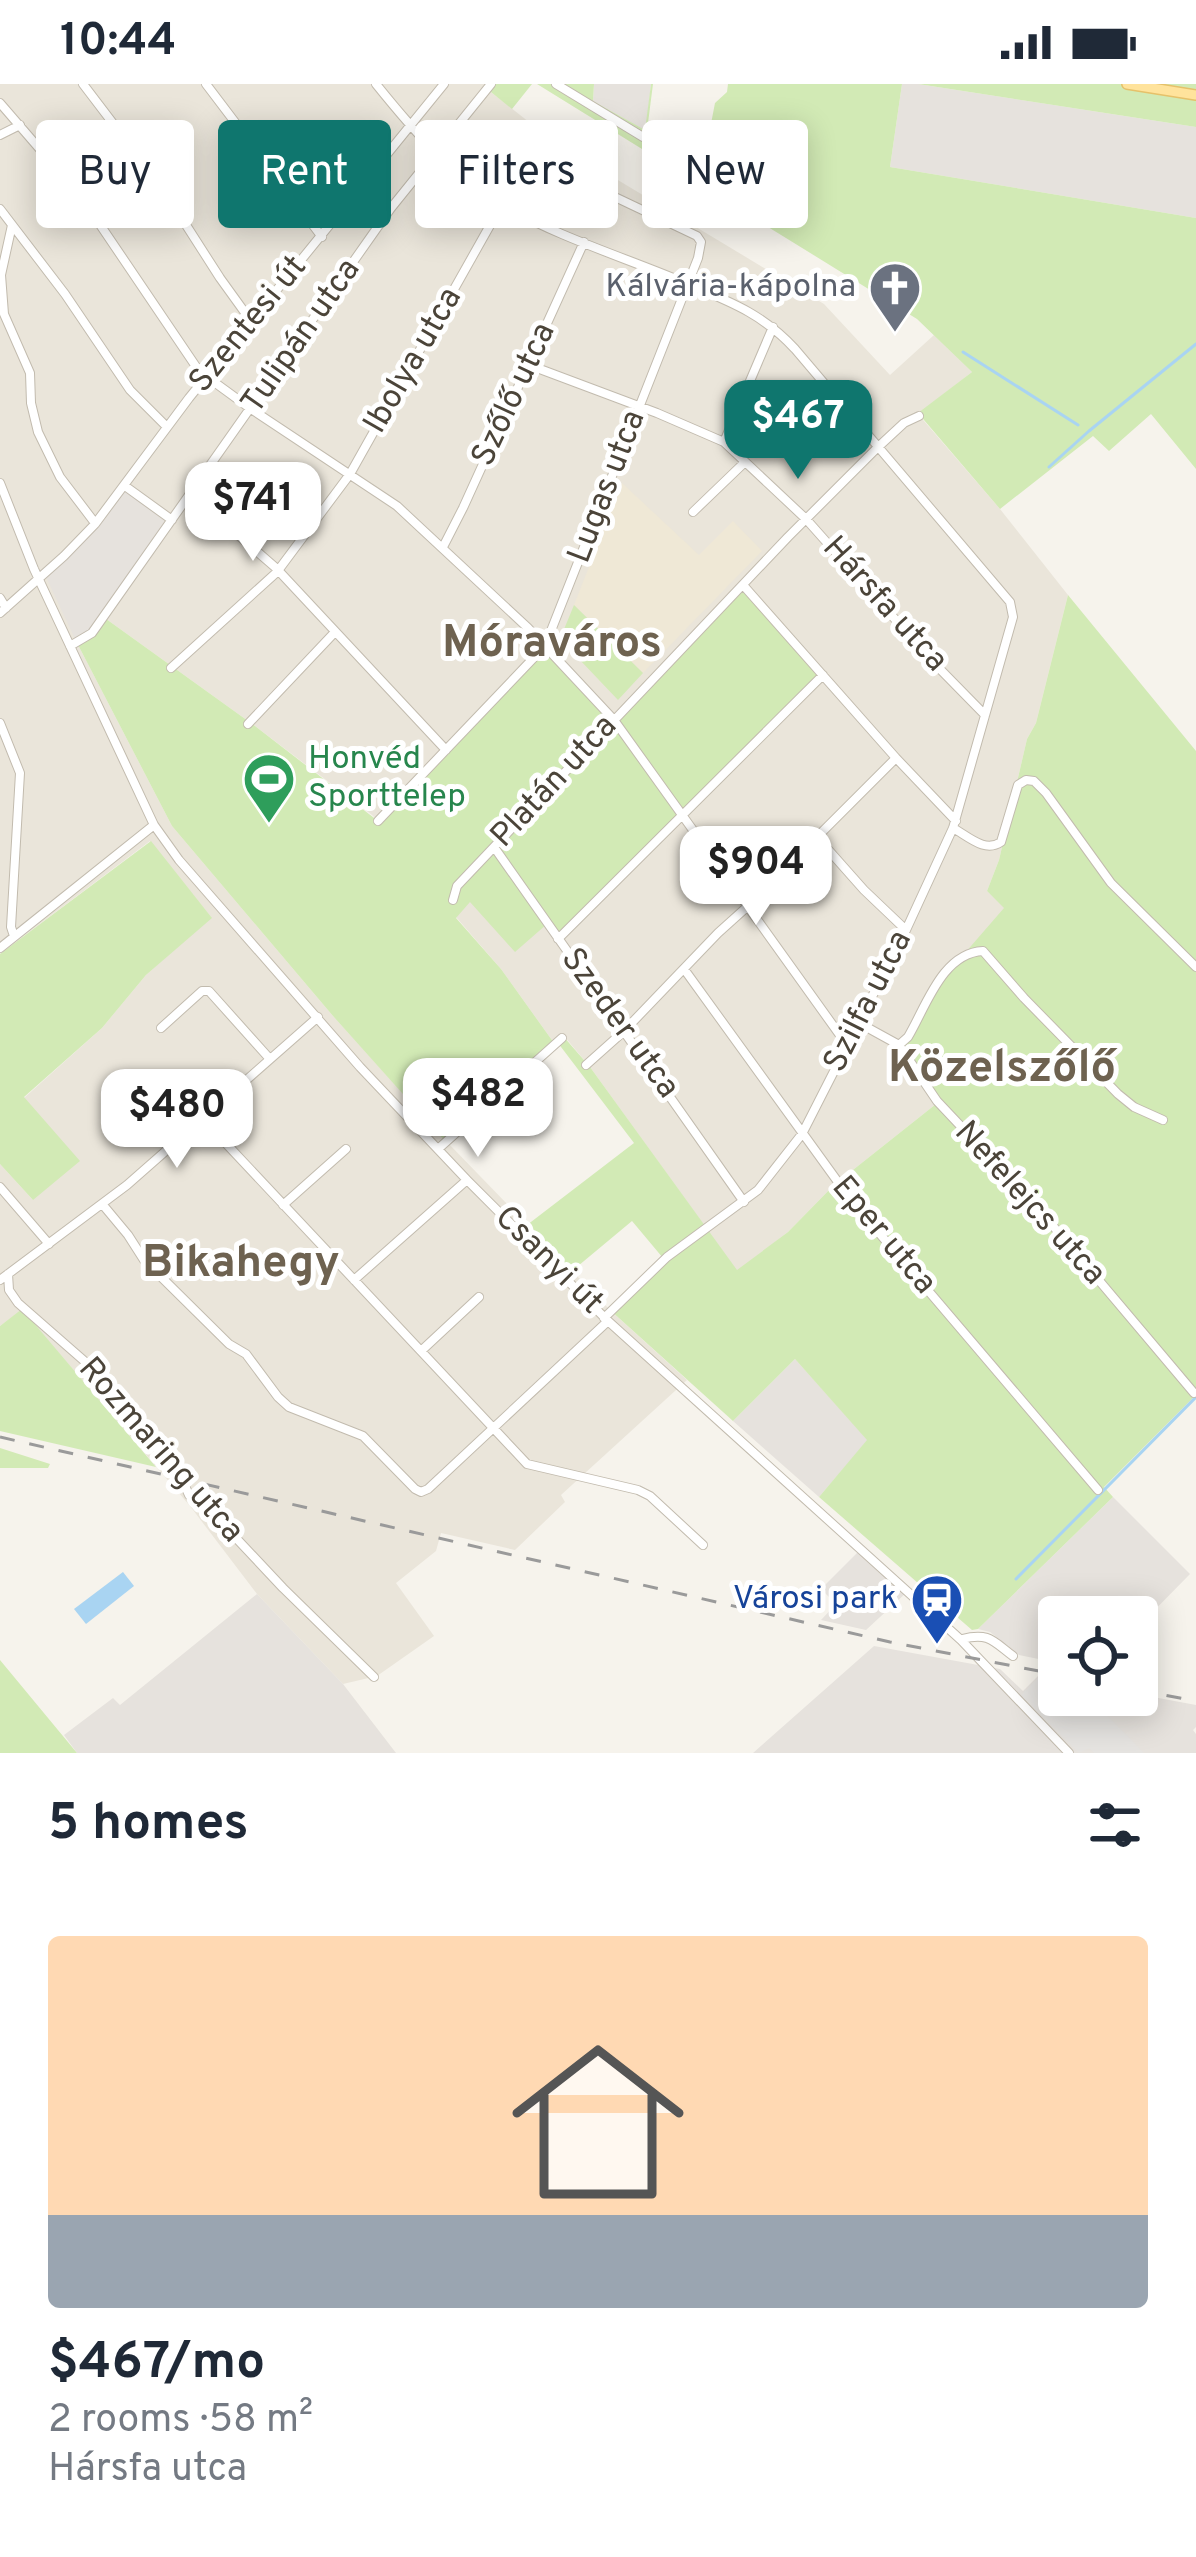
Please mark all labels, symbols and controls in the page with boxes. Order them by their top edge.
text: 10:44 [60,14,176,71]
chip: Buy [36,120,194,228]
chip: Rent [218,120,391,228]
chip: Filters [415,120,618,228]
chip: New [642,120,808,228]
street label: Szentesi út [181,248,317,402]
street label: Tulipán utca [233,251,371,423]
church icon: Kálvária-kápolna [867,260,923,334]
place label: Kálvária-kápolna [605,267,856,309]
street label: Ibolya utca [355,281,473,441]
street label: Szőlő utca [464,317,566,473]
pin: $467 [727,380,869,482]
text: $467 [751,394,845,443]
street label: Lugas utca [560,405,656,569]
pin: $741 [182,462,324,564]
text: $741 [212,476,294,525]
street label: Hársfa utca [812,528,956,682]
district label: Móraváros [442,616,662,673]
street label: Platán utca [483,707,627,857]
place label: Honvéd Sporttelep [308,739,466,819]
sports icon: Honvéd Sporttelep [241,751,297,825]
pin: $904 [685,826,827,928]
text: $904 [707,840,805,889]
street label: Szilfa utca [815,924,923,1080]
street label: Szeder utca [550,940,688,1108]
district label: Közelszőlő [888,1041,1118,1098]
pin: $482 [407,1058,549,1160]
pin: $480 [106,1069,248,1171]
text: $482 [430,1072,526,1121]
text: $480 [128,1083,226,1132]
street label: Nefelejcs utca [944,1113,1114,1295]
street label: Eper utca [821,1168,945,1304]
street label: Csanyi út [485,1198,611,1324]
district label: Bikahegy [142,1236,340,1293]
street label: Rozmaring utca [68,1349,252,1553]
station icon: Városi park [909,1572,965,1646]
place label: Városi park [733,1579,898,1621]
map controls [1038,1596,1158,1716]
button: locate [1038,1596,1158,1716]
icon: filters [1082,1792,1148,1858]
text: 5 homes [48,1793,249,1858]
icon: home [490,2014,706,2230]
text: $467/mo [48,2332,265,2397]
text: 2 rooms · 58 m² [48,2397,313,2446]
text: Hársfa utca [48,2446,247,2495]

